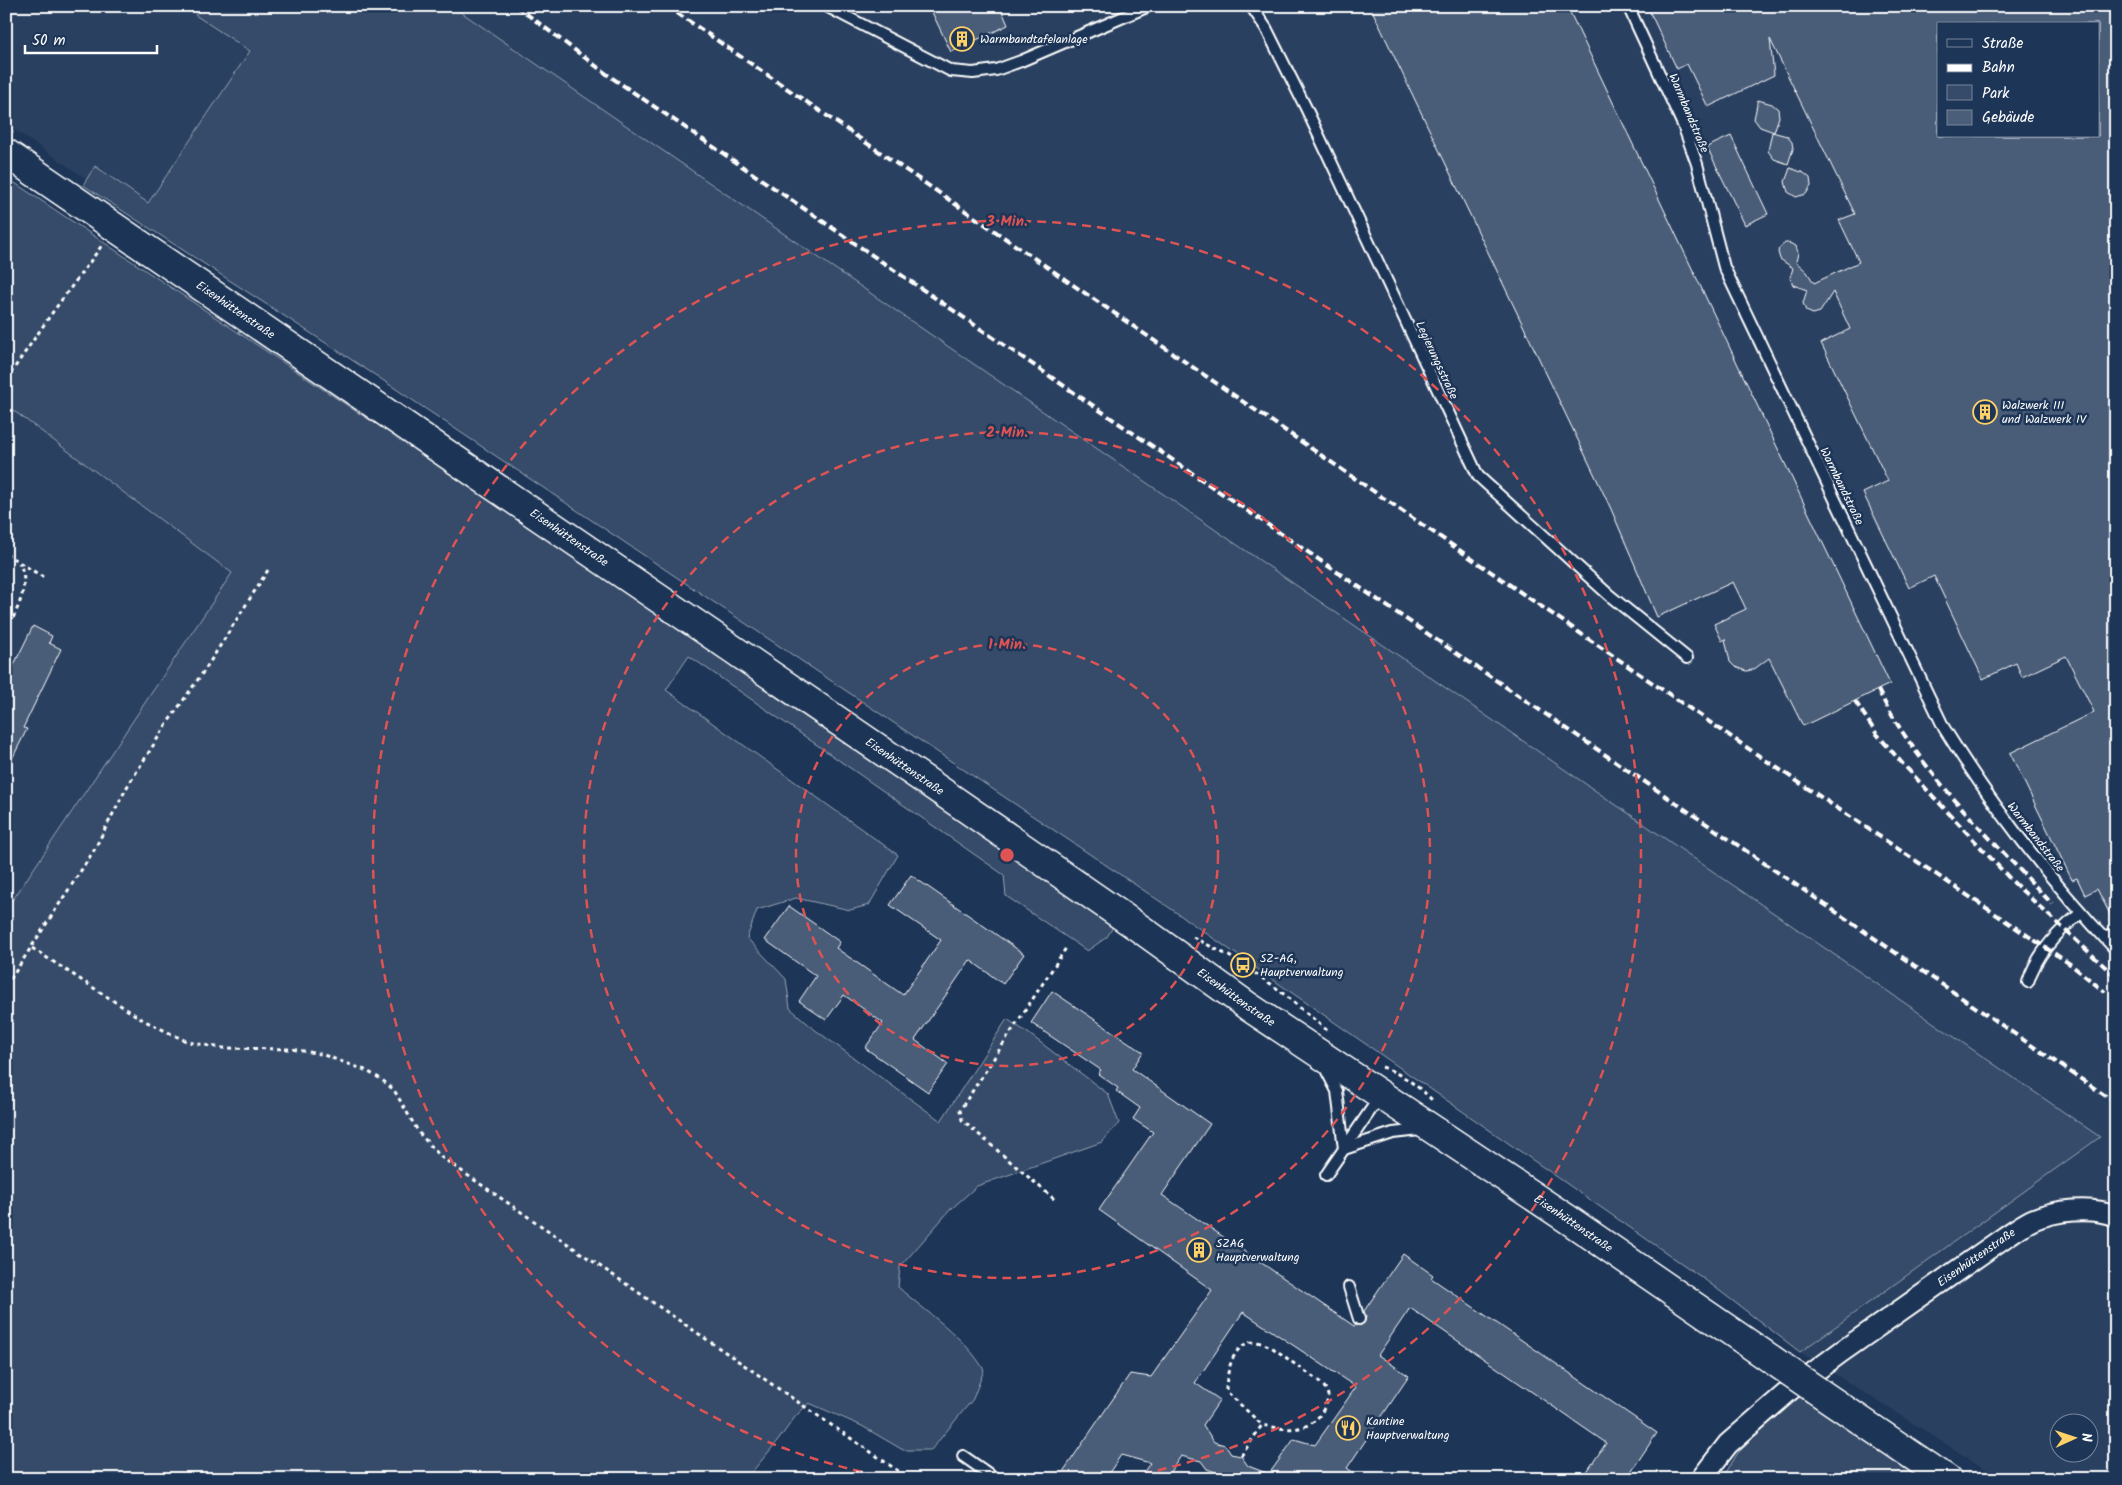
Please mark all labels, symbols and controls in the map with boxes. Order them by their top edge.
scale bar [25,22,158,54]
legend [1937,22,2100,138]
building icon: Warmbandtafelanlage [949,26,975,52]
text: 50 m [32,29,66,53]
place label: Warmbandtafelanlage [980,30,1088,49]
text: Straße [1982,32,2024,56]
text: Bahn [1982,56,2015,80]
street label: Warmbandstraße [1663,71,1714,156]
text: Park [1982,82,2010,106]
text: Gebäude [1982,106,2035,130]
text: 3 Min. [985,210,1028,234]
street label: Eisenhüttenstraße [192,276,279,344]
street label: Legierungsstraße [1410,318,1463,403]
place label: Walzwerk III und Walzwerk IV [2002,396,2088,429]
building icon: Walzwerk III und Walzwerk IV [1972,399,1998,425]
text: 2 Min. [986,421,1028,445]
street label: Warmbandstraße [1814,444,1869,529]
street label: Eisenhüttenstraße [526,504,613,572]
text: 1 Min. [988,633,1026,657]
street label: Eisenhüttenstraße [861,733,948,801]
street label: Warmbandstraße [2002,798,2070,877]
centre of rings [998,846,1016,864]
place label: SZ-AG, Hauptverwaltung [1260,949,1344,982]
bus stop icon: SZ-AG, Hauptverwaltung [1230,952,1256,978]
street label: Eisenhüttenstraße [1193,963,1279,1032]
street label: Eisenhüttenstraße [1530,1190,1617,1258]
street label: Eisenhüttenstraße [1933,1223,2020,1292]
place label: SZAG Hauptverwaltung [1216,1234,1300,1267]
building icon: SZAG Hauptverwaltung [1186,1237,1212,1263]
place label: Kantine Hauptverwaltung [1366,1412,1450,1445]
north arrow [2050,1412,2100,1462]
restaurant icon: Kantine Hauptverwaltung [1335,1415,1361,1441]
text: N [2075,1432,2097,1443]

